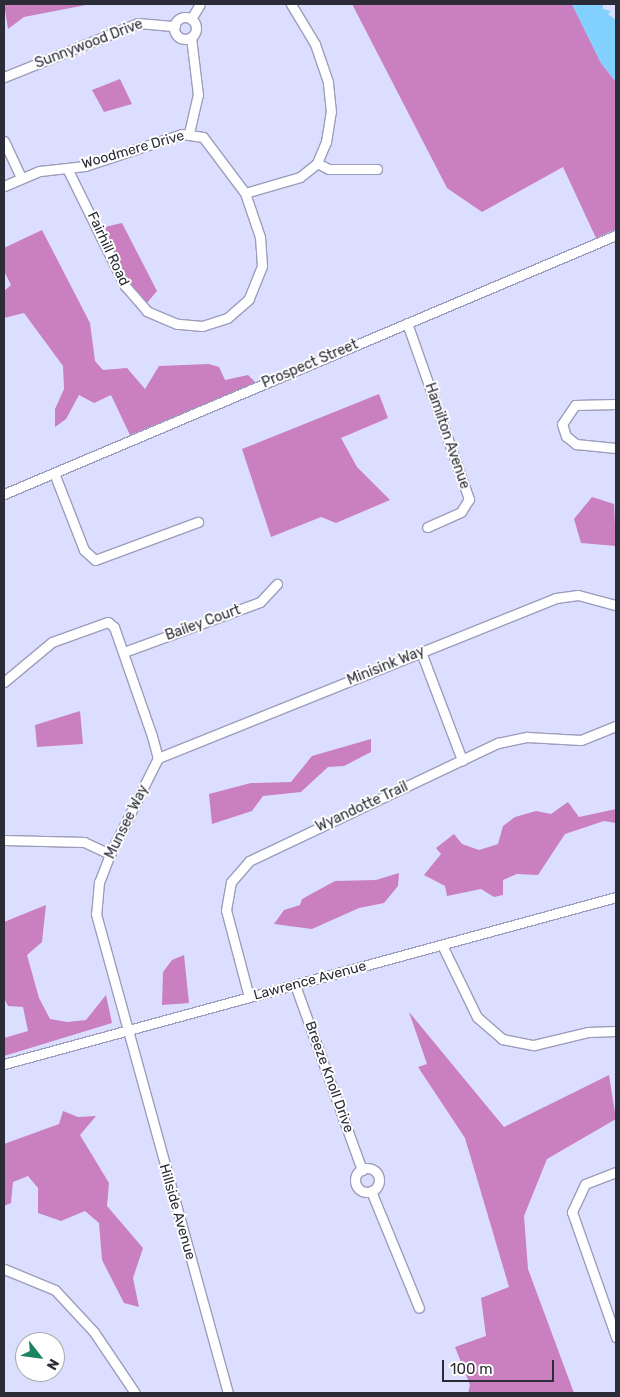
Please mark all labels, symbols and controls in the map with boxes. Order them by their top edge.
street label: Sunnywood Drive [33,16,145,72]
street label: Woodmere Drive [80,127,186,173]
street label: Fairhill Road [84,209,132,289]
street label: Prospect Street [259,336,361,392]
street label: Hamilton Avenue [421,381,473,491]
street label: Bailey Court [163,602,243,644]
street label: Minisink Way [345,643,427,689]
street label: Wyandotte Trail [313,778,411,836]
street label: Munsee Way [102,782,152,862]
street label: Lawrence Avenue [252,958,368,1004]
street label: Breeze Knoll Drive [301,1019,357,1135]
street label: Hillside Avenue [155,1162,199,1262]
north arrow [15,1332,65,1382]
scale bar [445,1350,558,1382]
text: N [43,1356,62,1373]
text: 100 m [450,1360,492,1378]

